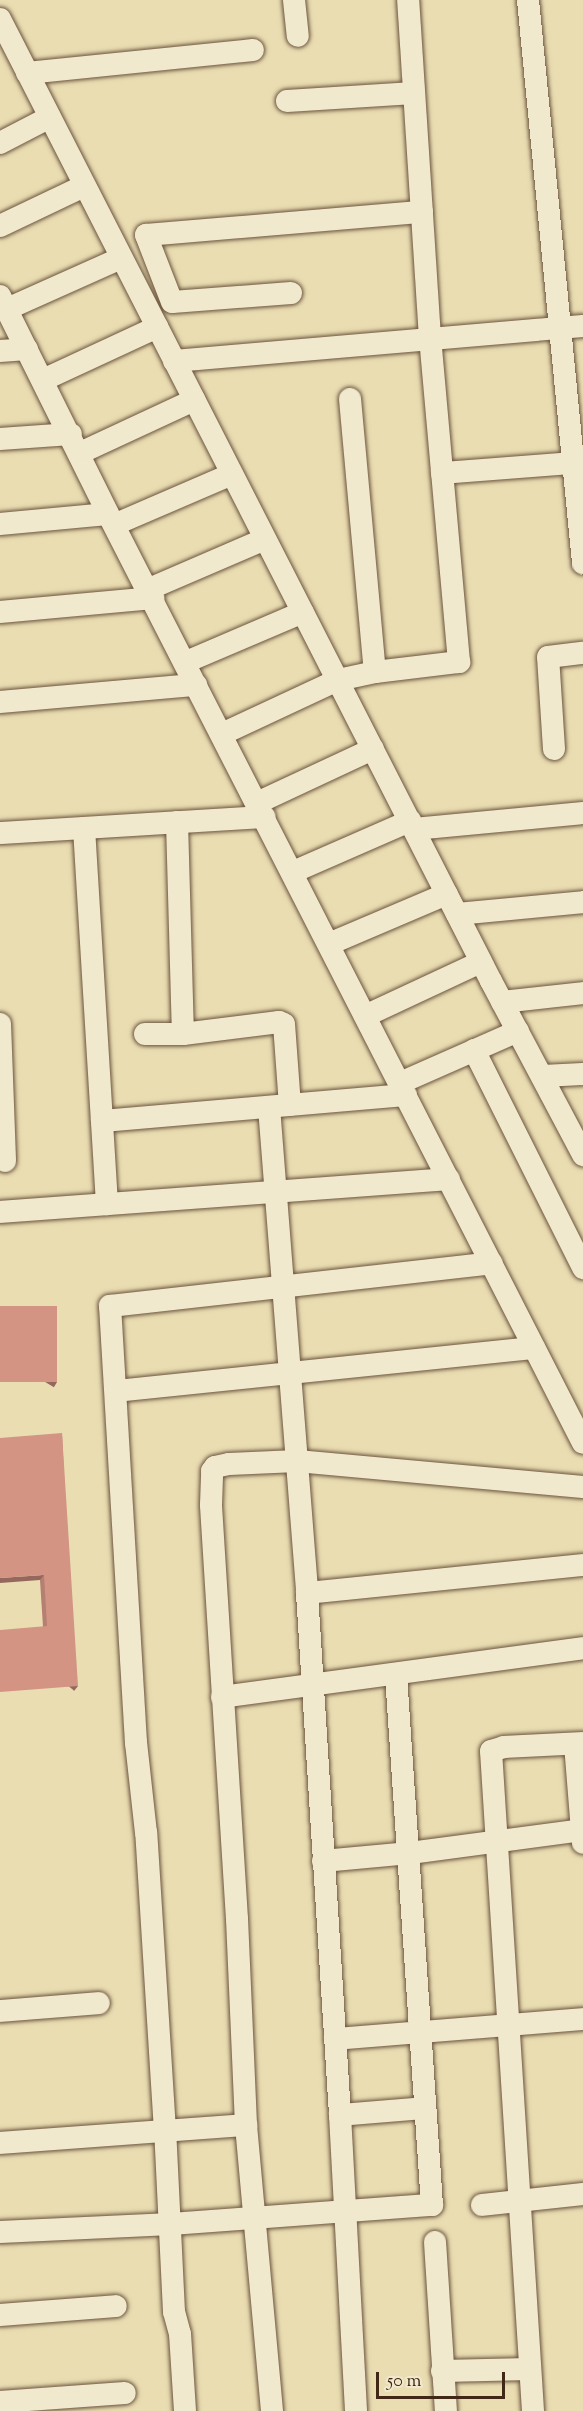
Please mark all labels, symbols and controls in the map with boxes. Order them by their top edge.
scale bar [379,2360,508,2398]
text: 50 m [387,2369,421,2395]

